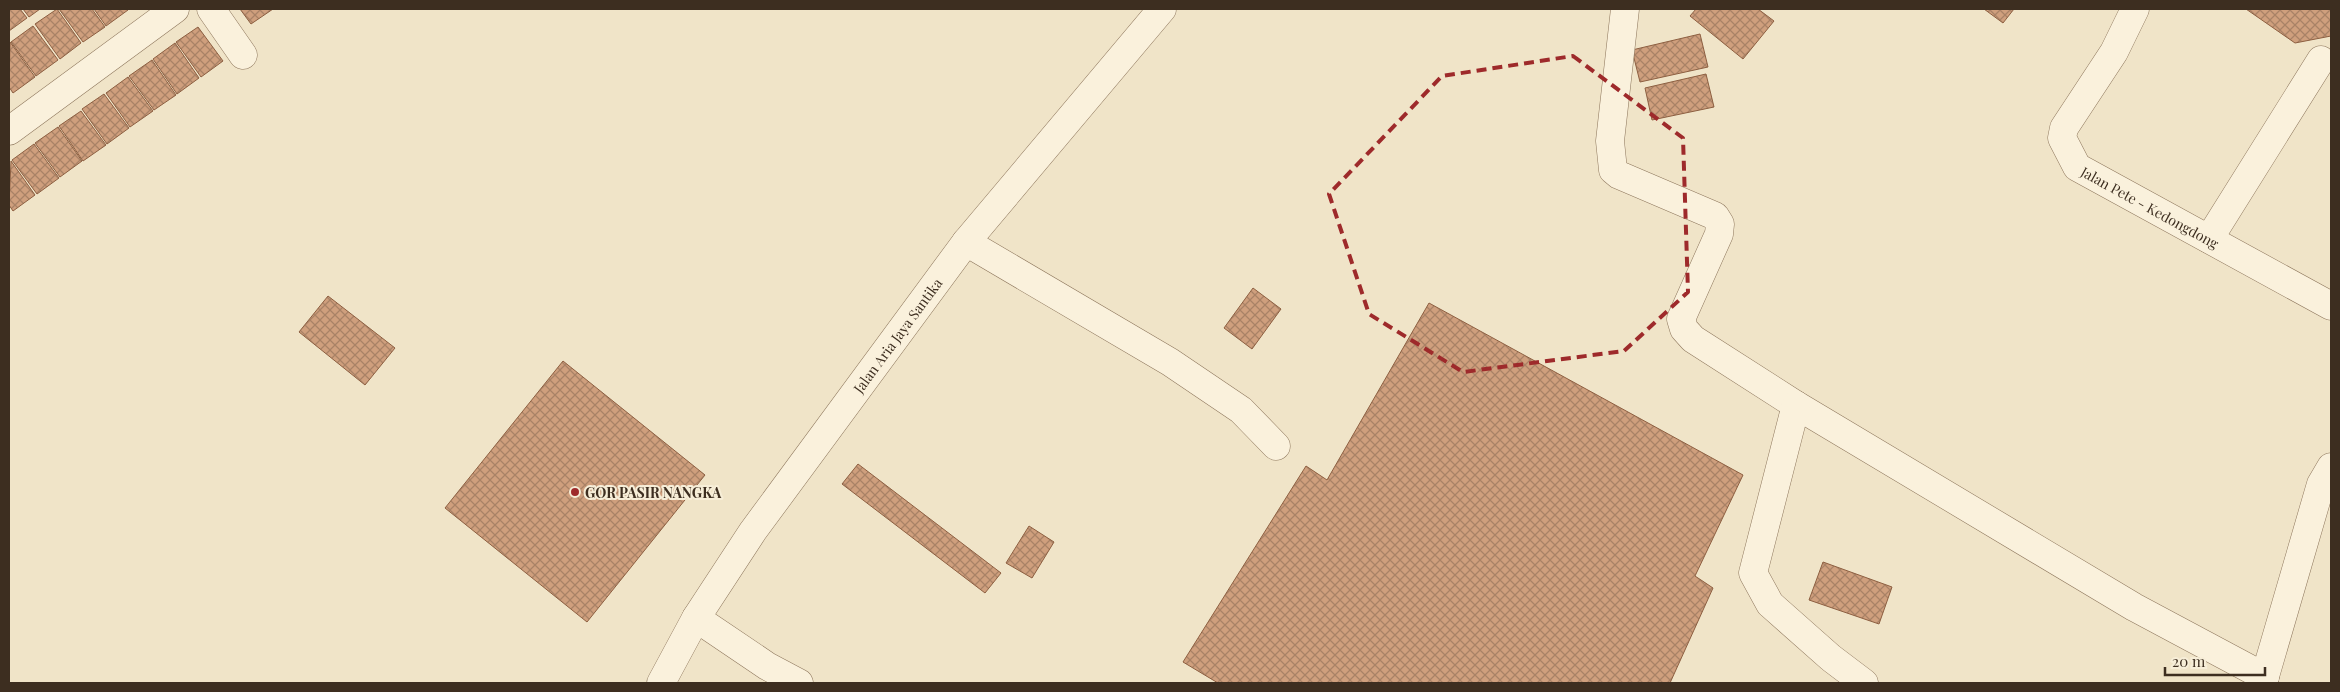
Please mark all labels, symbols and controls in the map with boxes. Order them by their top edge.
street label: Jalan Pete - Kedongdong [2077,161,2223,253]
street label: Jalan Aria Jaya Santika [848,274,946,397]
place label: GOR PASIR NANGKA [585,483,722,502]
marker: GOR PASIR NANGKA [569,486,581,498]
scale bar [2165,644,2265,676]
text: 20 m [2172,651,2206,671]

